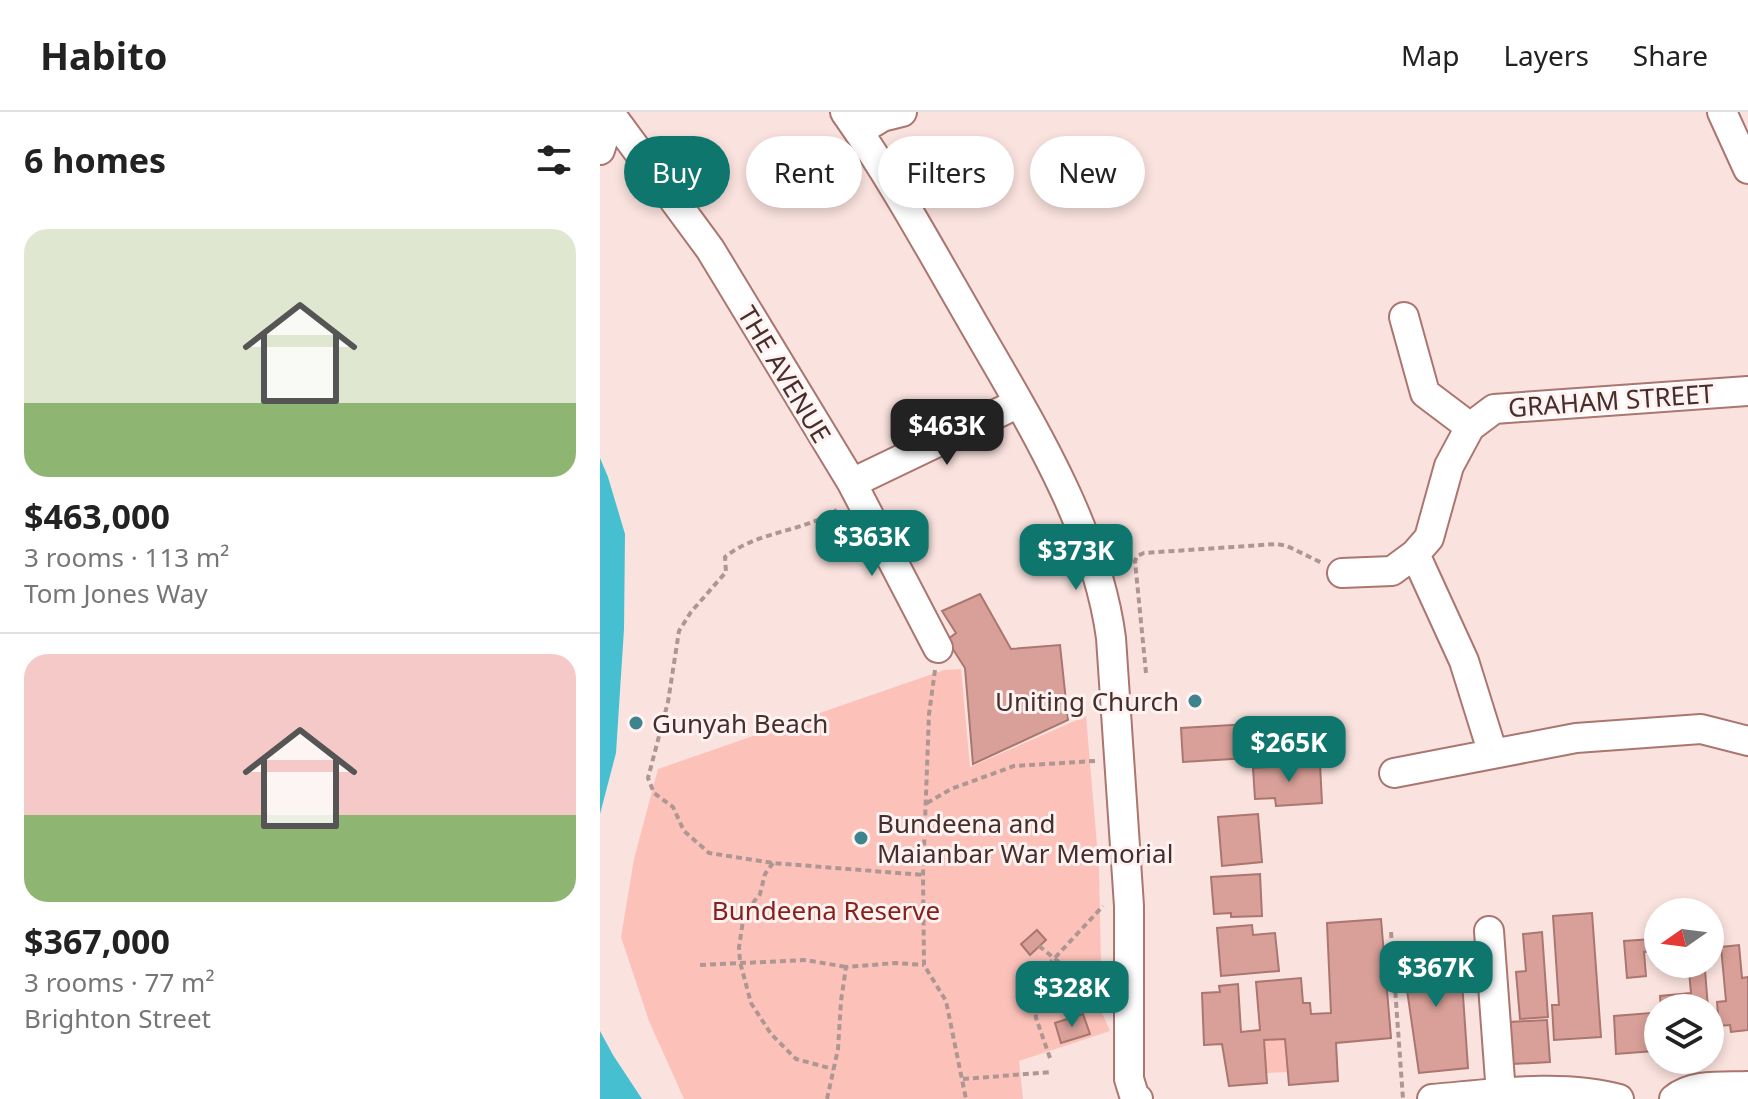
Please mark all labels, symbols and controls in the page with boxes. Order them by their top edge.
text: Habito [40,29,167,81]
text: Map [1401,36,1459,74]
text: Layers [1503,36,1589,74]
text: Share [1633,36,1708,74]
chip: Buy [624,136,730,208]
chip: Rent [746,136,862,208]
chip: Filters [878,136,1014,208]
chip: New [1030,136,1145,208]
text: 6 homes [24,137,166,183]
icon: filters [532,138,576,182]
icon: home [228,281,372,425]
street label: THE AVENUE [730,299,840,449]
street label: GRAHAM STREET [1507,375,1716,425]
pin: $463K [891,399,1003,467]
text: $463K [909,407,985,443]
text: $463,000 [24,493,170,539]
pin: $363K [816,510,928,578]
text: $363K [834,518,910,554]
pin: $373K [1020,524,1132,592]
text: $373K [1038,532,1114,568]
text: 3 rooms · 113 m² [24,539,229,575]
text: Tom Jones Way [24,575,208,611]
place label: Uniting Church [995,683,1179,719]
marker: Uniting Church [1186,692,1204,710]
place label: Gunyah Beach [652,705,828,741]
icon: home [228,706,372,850]
marker: Gunyah Beach [627,714,645,732]
pin: $265K [1233,716,1345,784]
text: $265K [1251,724,1327,760]
place label: Bundeena and Maianbar War Memorial [877,805,1173,871]
marker: Bundeena and Maianbar War Memorial [852,829,870,847]
park label: Bundeena Reserve [712,892,940,928]
north arrow [1644,898,1724,978]
map controls [1644,898,1724,1074]
text: $367,000 [24,918,170,964]
pin: $367K [1380,941,1492,1009]
text: $367K [1398,949,1474,985]
pin: $328K [1016,961,1128,1029]
text: 3 rooms · 77 m² [24,964,214,1000]
text: $328K [1034,969,1110,1005]
button: layers [1644,994,1724,1074]
text: Brighton Street [24,1000,211,1036]

